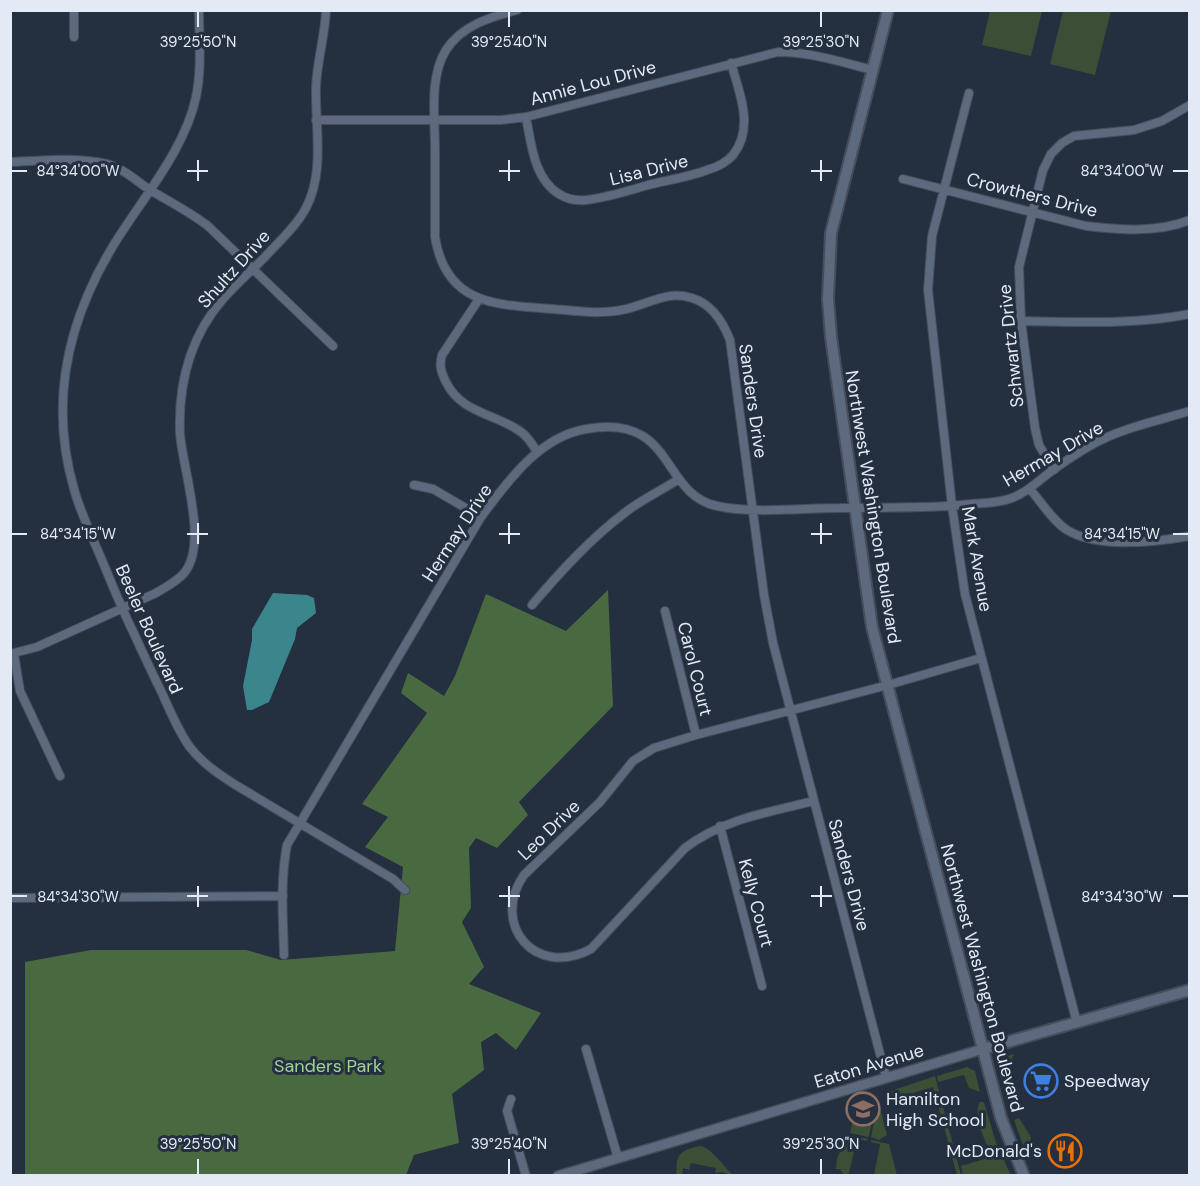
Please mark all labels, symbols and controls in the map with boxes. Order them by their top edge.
text: 39°25'50"N [160,32,236,52]
text: 39°25'40"N [471,32,547,52]
text: 39°25'30"N [783,32,859,52]
street label: Annie Lou Drive [527,55,659,111]
street label: Lisa Drive [607,149,691,191]
text: 84°34'00"W [36,161,120,181]
text: 84°34'00"W [1080,161,1164,181]
street label: Crowthers Drive [964,167,1100,223]
street label: Shultz Drive [192,225,276,313]
street label: Schwartz Drive [993,283,1029,409]
street label: Sanders Drive [733,342,773,460]
street label: Northwest Washington Boulevard [840,369,906,645]
street label: Hermay Drive [998,416,1108,492]
street label: Hermay Drive [416,479,498,587]
street label: Mark Avenue [956,504,998,614]
text: 84°34'15"W [40,524,117,544]
text: 84°34'15"W [1084,524,1161,544]
street label: Beeler Boulevard [110,561,188,697]
street label: Carol Court [672,619,718,719]
street label: Leo Drive [513,794,585,866]
street label: Sanders Drive [823,816,875,934]
street label: Northwest Washington Boulevard [935,841,1029,1115]
street label: Kelly Court [733,856,779,950]
text: 84°34'30"W [37,887,119,907]
text: 84°34'30"W [1081,887,1163,907]
street label: Eaton Avenue [811,1038,927,1094]
park label: Sanders Park [274,1054,382,1078]
supermarket icon: Speedway [1023,1063,1059,1099]
place label: Speedway [1064,1069,1150,1093]
place label: Hamilton High School [886,1087,984,1132]
school or university icon: Hamilton High School [845,1091,881,1127]
restaurant icon: McDonald's [1047,1133,1083,1169]
text: 39°25'50"N [160,1134,236,1154]
text: 39°25'40"N [471,1134,547,1154]
text: 39°25'30"N [783,1134,859,1154]
place label: McDonald's [946,1139,1042,1163]

